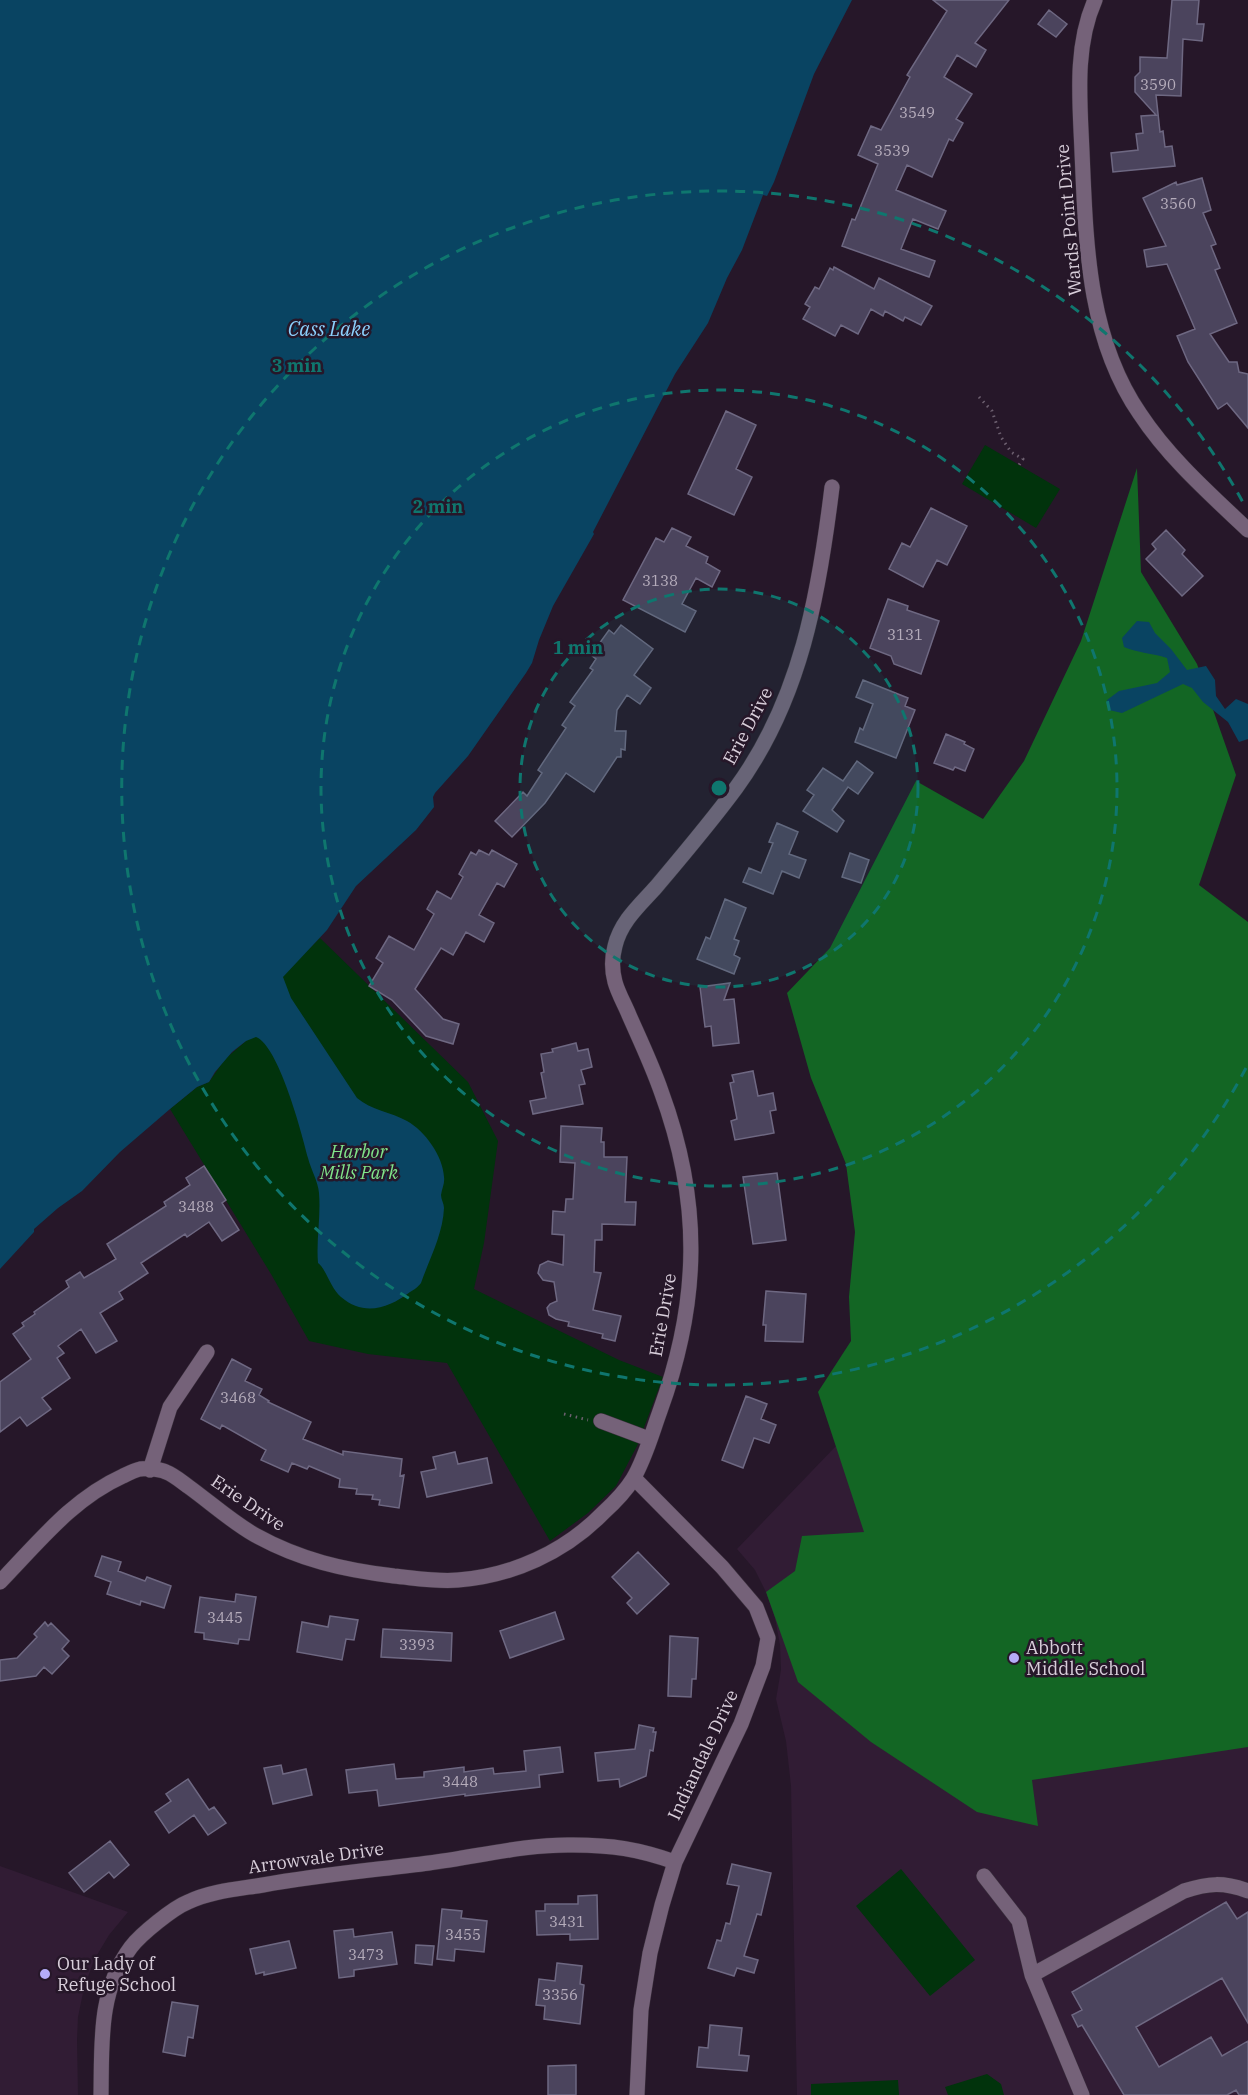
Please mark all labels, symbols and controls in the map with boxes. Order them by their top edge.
house number: 3590 [1140,75,1176,94]
house number: 3549 [899,103,935,122]
house number: 3539 [874,141,910,160]
street label: Wards Point Drive [1050,143,1087,297]
house number: 3560 [1160,194,1196,213]
water label: Cass Lake [288,315,370,342]
text: 3 min [272,354,322,377]
text: 2 min [413,495,463,518]
house number: 3138 [642,571,678,590]
house number: 3131 [887,625,923,644]
text: 1 min [553,636,603,659]
street label: Erie Drive [718,683,778,768]
centre of rings [709,778,729,798]
park label: Harbor Mills Park [319,1140,398,1184]
house number: 3488 [178,1197,214,1216]
street label: Erie Drive [644,1271,681,1358]
house number: 3468 [220,1388,256,1407]
street label: Erie Drive [207,1469,290,1536]
house number: 3445 [207,1608,243,1627]
house number: 3393 [399,1635,435,1654]
place label: Abbott Middle School [1026,1636,1145,1680]
marker: Abbott Middle School [1007,1651,1021,1665]
street label: Indiandale Drive [662,1686,743,1824]
house number: 3448 [442,1772,478,1791]
street label: Arrowvale Drive [247,1837,385,1878]
house number: 3431 [549,1912,585,1931]
house number: 3455 [445,1925,481,1944]
house number: 3473 [348,1945,384,1964]
place label: Our Lady of Refuge School [57,1952,176,1996]
marker: Our Lady of Refuge School [38,1967,52,1981]
house number: 3356 [542,1985,578,2004]

